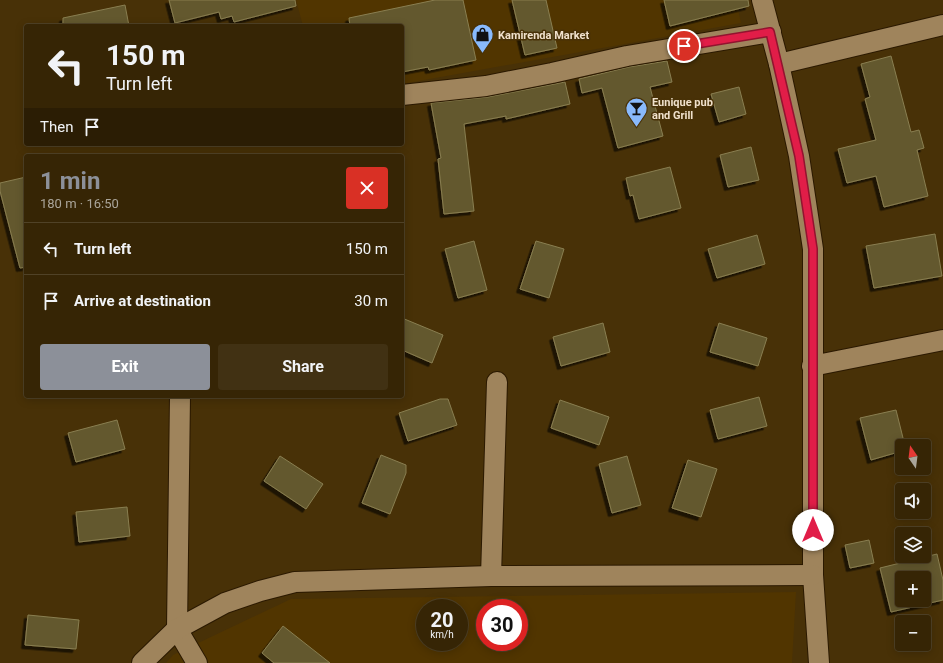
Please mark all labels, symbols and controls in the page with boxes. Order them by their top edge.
shop icon: Kamirenda Market [470,22,496,55]
place label: Kamirenda Market [498,29,589,42]
pin [667,29,701,63]
icon: arrive [673,35,695,57]
text: 150 m [106,39,185,72]
icon: left [40,40,92,92]
text: Turn left [106,73,172,94]
bar icon: Eunique pub and Grill [624,95,650,128]
place label: Eunique pub and Grill [652,96,713,122]
icon: arrive [81,116,103,138]
text: Then [40,118,73,136]
text: 1 min [40,167,100,195]
button: close [346,167,388,209]
text: 180 m · 16:50 [40,196,119,211]
icon: left [40,238,62,260]
text: Turn left [74,240,131,258]
text: 150 m [346,240,388,258]
icon: arrive [40,290,62,312]
text: Arrive at destination [74,292,211,310]
text: 30 m [354,292,388,310]
button: Exit [40,344,210,390]
button: Share [218,344,388,390]
north arrow [895,439,931,475]
map controls [895,439,931,651]
button: sound [895,483,931,519]
position arrow [792,509,834,551]
button: layers [895,527,931,563]
button: + [895,571,931,607]
speed limit sign: 30 [476,599,528,651]
text: 20 [431,608,453,632]
button: − [895,615,931,651]
text: km/h [430,629,454,640]

